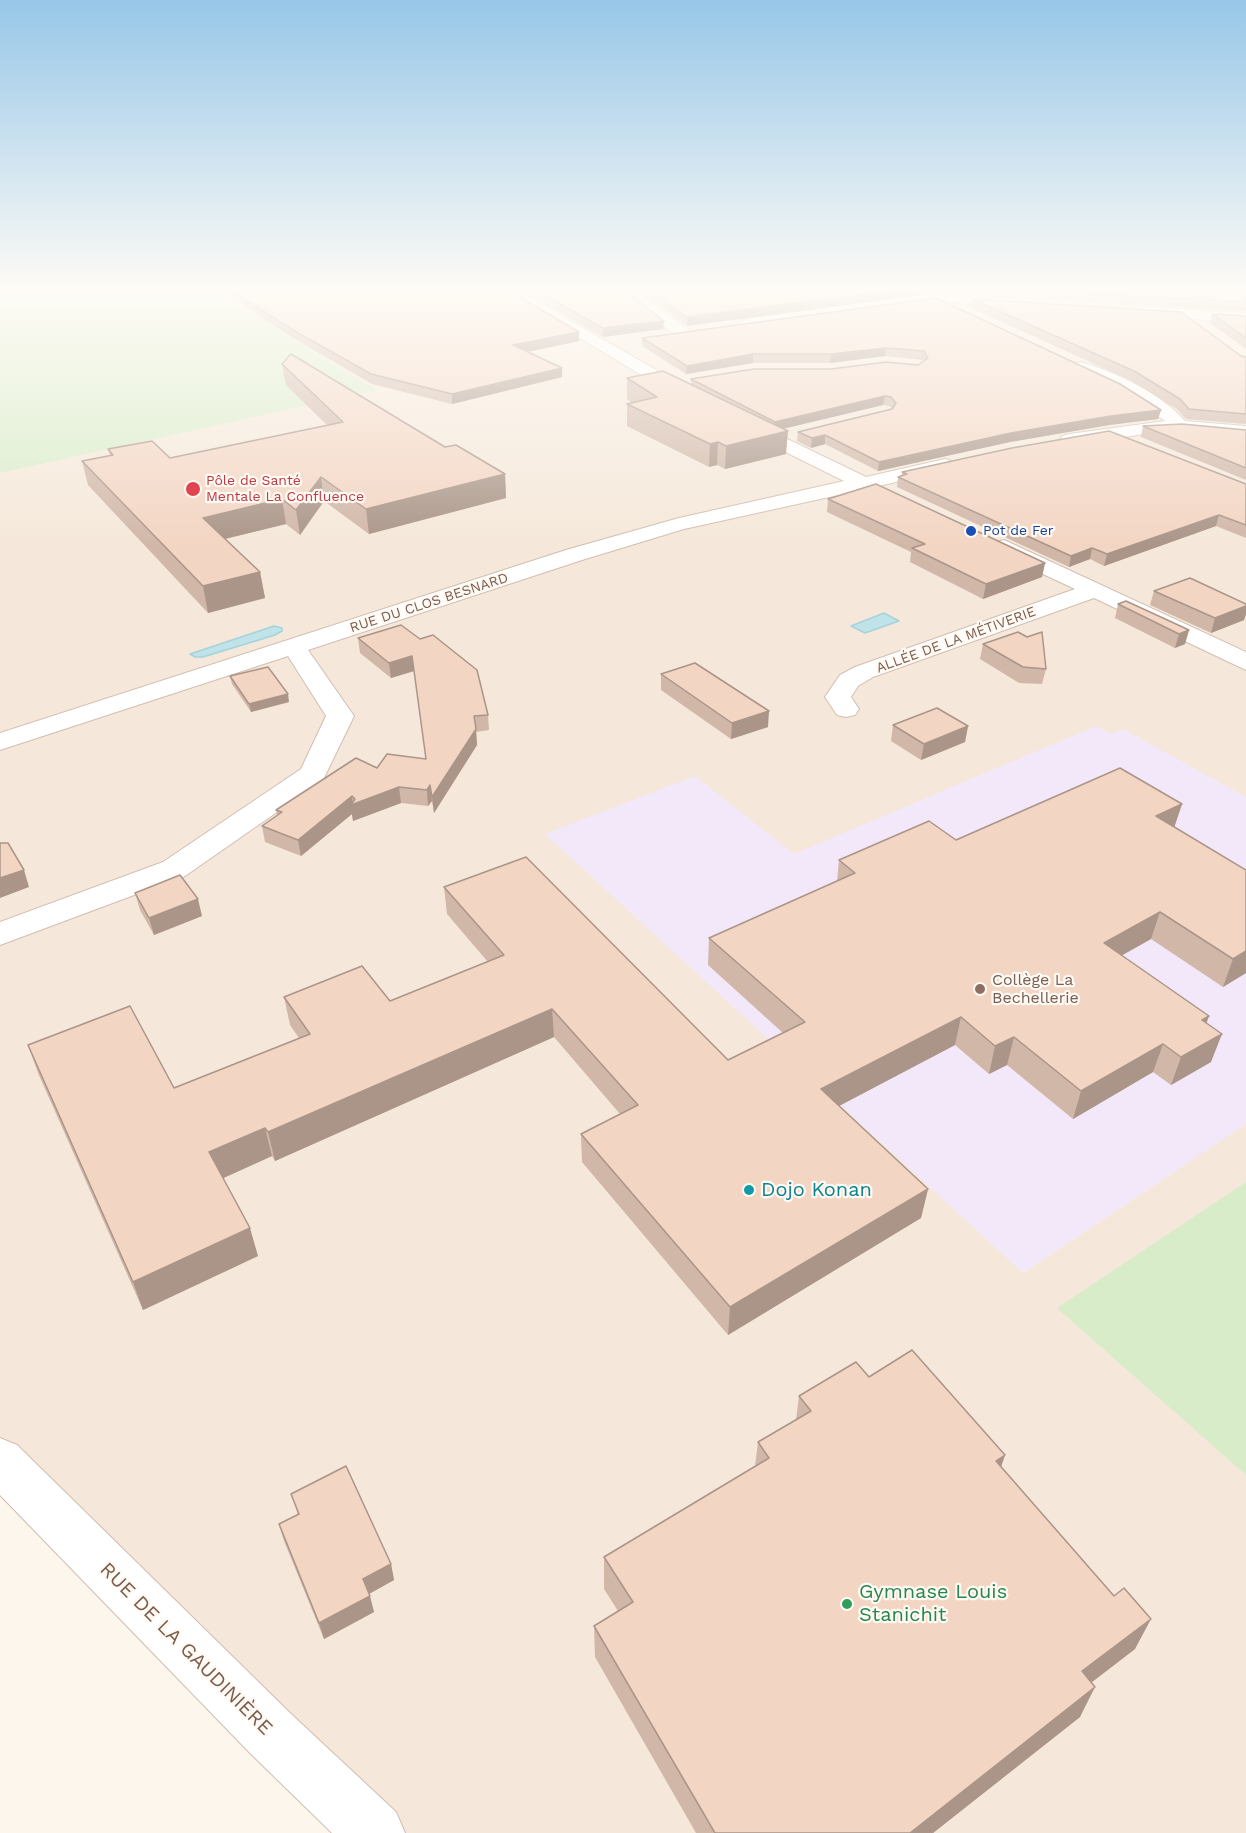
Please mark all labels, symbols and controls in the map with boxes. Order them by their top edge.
place label: Pôle de Santé Mentale La Confluence [206,473,364,506]
marker: Pôle de Santé Mentale La Confluence [184,480,202,498]
place label: Pot de Fer [983,523,1054,539]
marker: Pot de Fer [964,524,978,538]
street label: RUE DU CLOS BESNARD [348,569,510,637]
street label: ALLÉE DE LA MÉTIVERIE [874,603,1038,677]
place label: Collège La Bechellerie [992,970,1079,1008]
marker: Collège La Bechellerie [973,982,987,996]
place label: Dojo Konan [761,1178,872,1202]
marker: Dojo Konan [742,1183,756,1197]
street label: RUE DE LA GAUDINIÈRE [95,1558,277,1740]
place label: Gymnase Louis Stanichit [859,1580,1007,1627]
marker: Gymnase Louis Stanichit [840,1597,854,1611]

